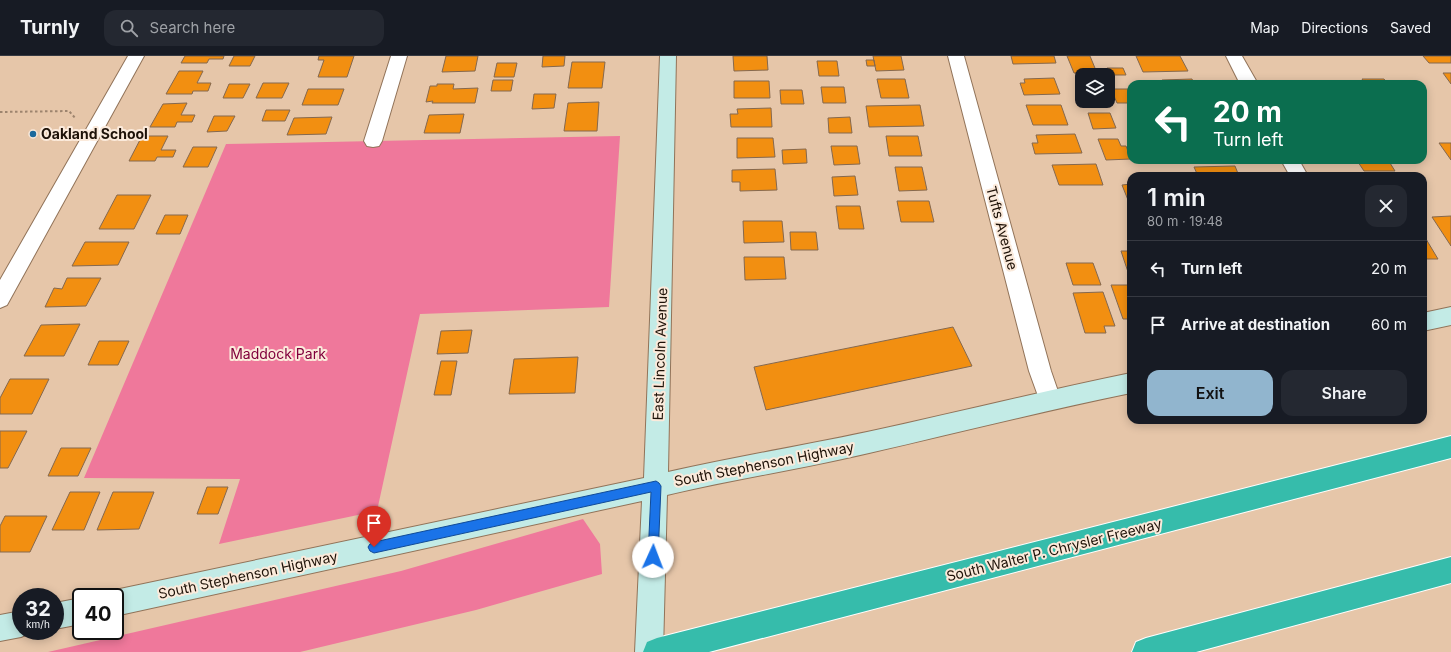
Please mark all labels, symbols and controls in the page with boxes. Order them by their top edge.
search box [104,10,384,46]
text: Turnly [20,16,80,39]
icon: search [118,17,140,39]
text: Search here [150,18,235,37]
text: Map [1250,19,1279,36]
text: Directions [1301,19,1368,36]
text: Saved [1390,19,1431,36]
map controls [1075,68,1115,108]
button: layers [1075,68,1115,108]
text: 20 m [1213,95,1282,129]
icon: left [1147,96,1199,148]
place label: Oakland School [41,125,148,142]
marker: Oakland School [28,129,38,139]
text: Turn left [1213,129,1283,150]
text: 1 min [1147,183,1206,212]
street label: Tufts Avenue [983,184,1022,272]
button: close [1365,185,1407,227]
text: 80 m · 19:48 [1147,213,1223,229]
icon: left [1147,258,1169,280]
text: Turn left [1181,259,1242,278]
text: 20 m [1371,259,1407,278]
street label: East Lincoln Avenue [649,287,670,421]
icon: arrive [1147,314,1169,336]
text: Arrive at destination [1181,315,1330,334]
text: 60 m [1371,315,1407,334]
park label: Maddock Park [230,345,326,362]
button: Exit [1147,370,1273,416]
button: Share [1281,370,1407,416]
street label: South Stephenson Highway [672,438,855,489]
pin [357,506,391,547]
icon: arrive [363,512,385,534]
street label: South Walter P. Chrysler Freeway [944,514,1163,585]
position arrow [632,536,674,578]
street label: South Stephenson Highway [157,547,339,602]
speed limit sign: 40 [72,588,124,640]
text: 32 [25,597,51,621]
text: km/h [26,618,50,630]

